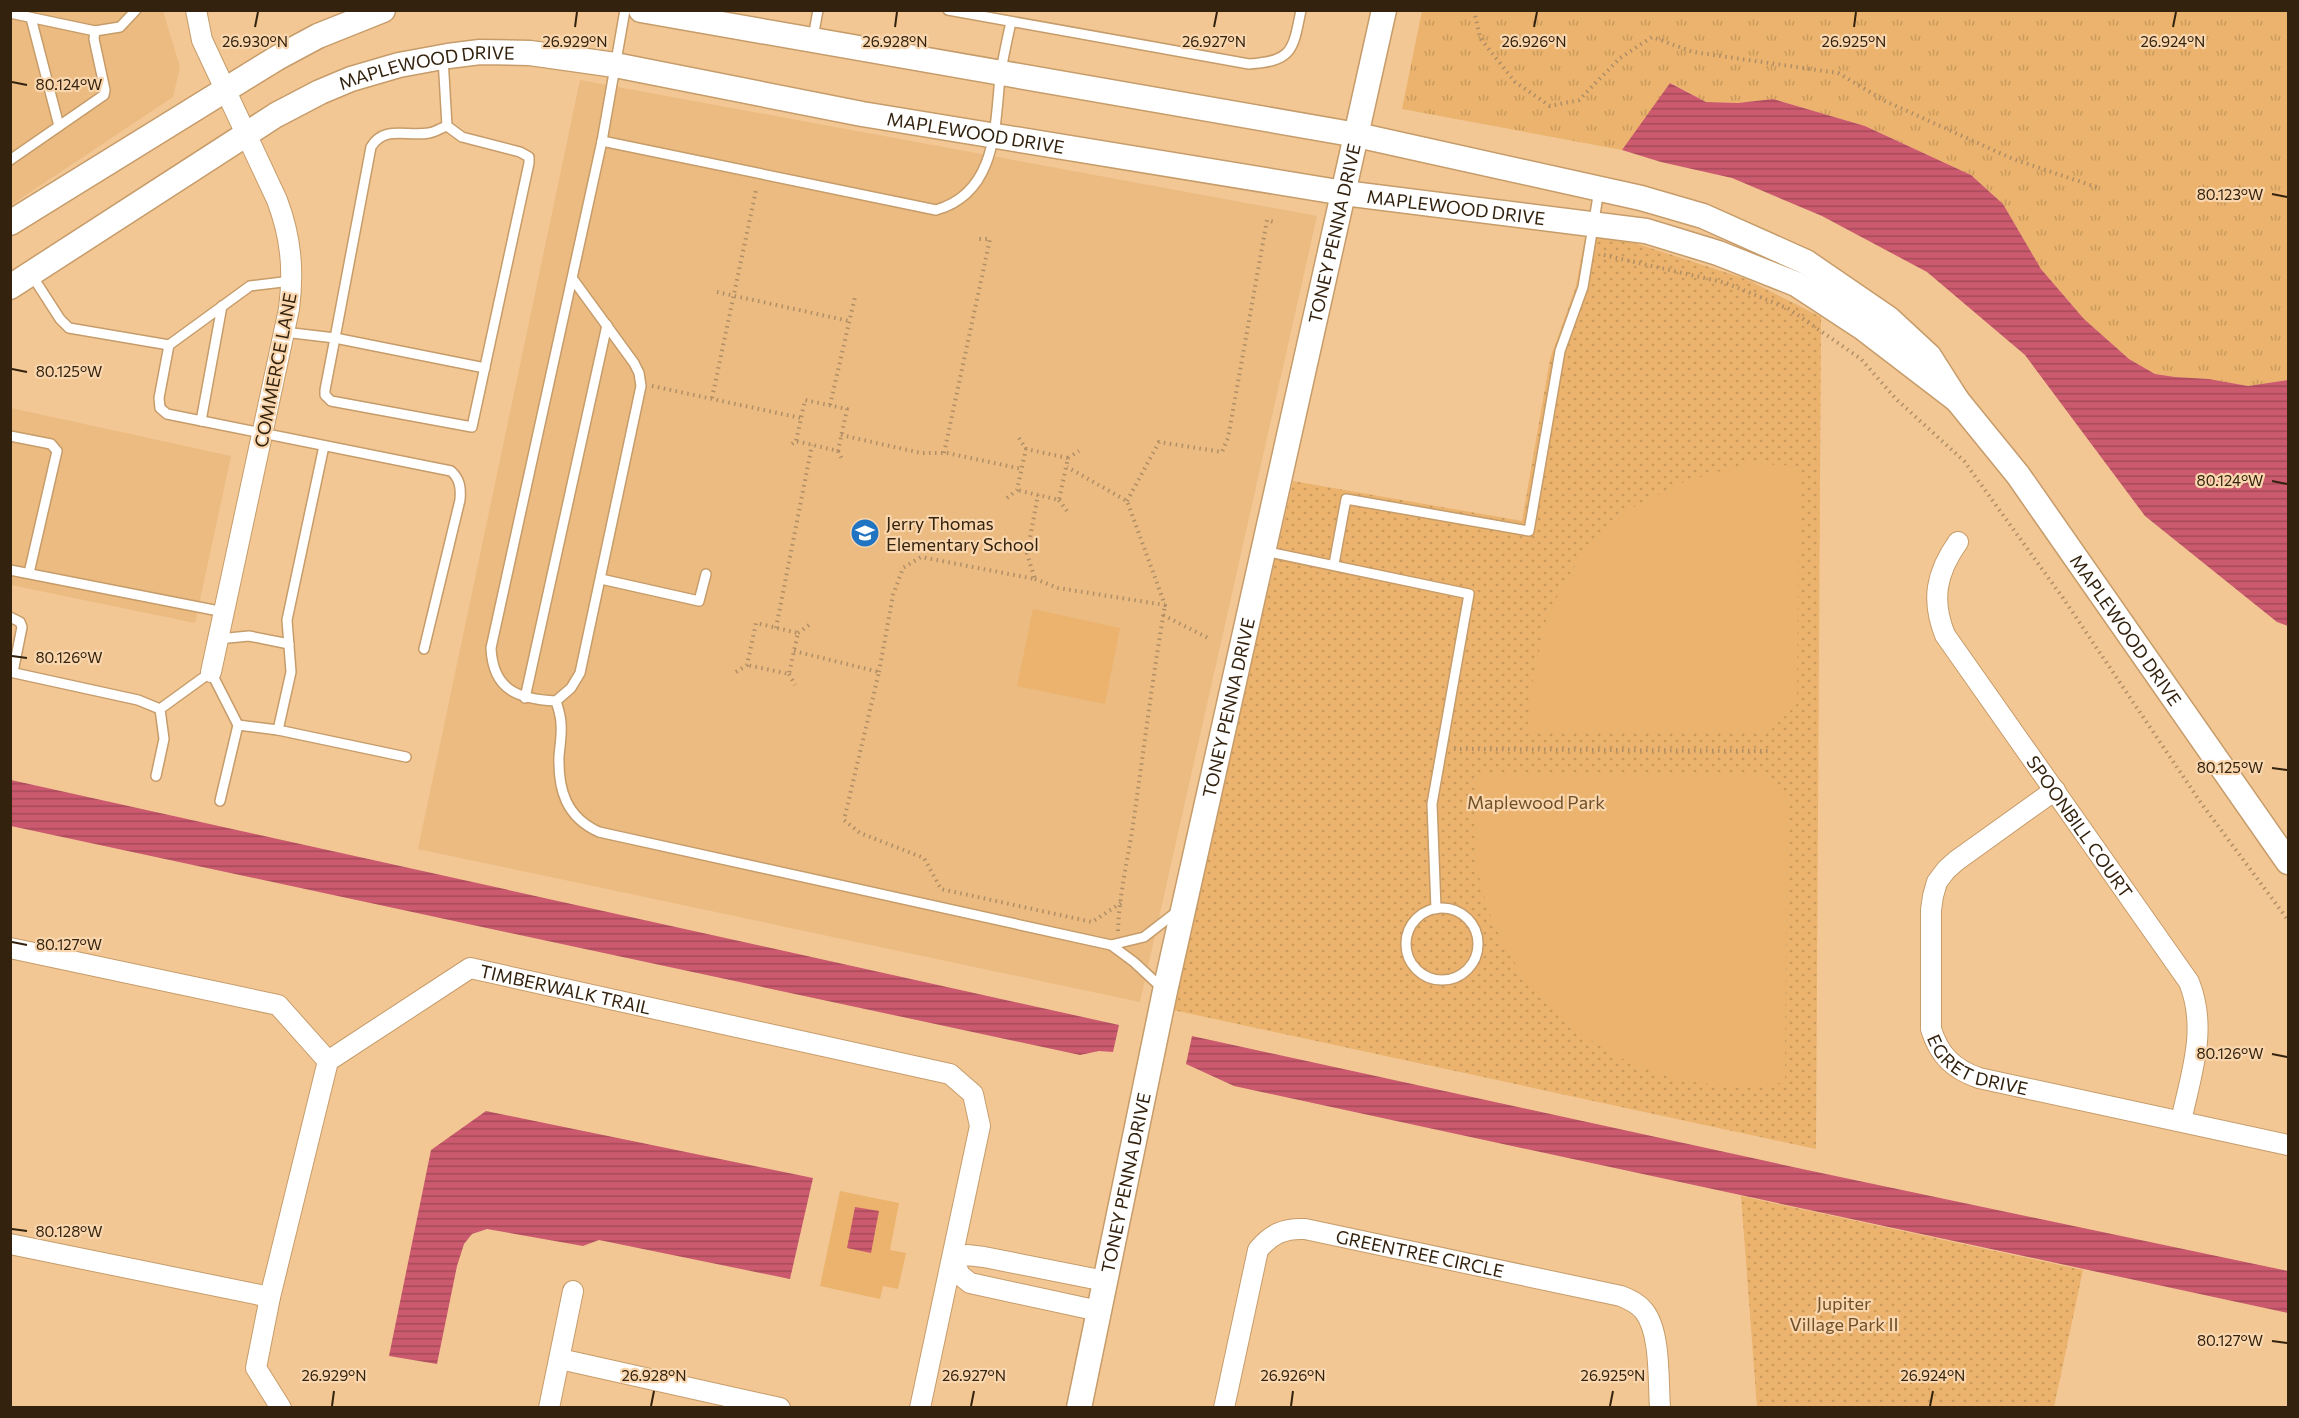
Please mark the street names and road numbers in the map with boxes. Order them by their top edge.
street label: MAPLEWOOD DRIVE [335,41,515,94]
street label: MAPLEWOOD DRIVE [885,107,1066,158]
street label: TONEY PENNA DRIVE [1303,141,1365,325]
street label: MAPLEWOOD DRIVE [1365,185,1546,229]
street label: COMMERCE LANE [249,291,301,449]
street label: MAPLEWOOD DRIVE [2066,550,2186,710]
street label: TONEY PENNA DRIVE [1197,616,1259,800]
street label: SPOONBILL COURT [2022,751,2137,902]
street label: TIMBERWALK TRAIL [478,960,653,1019]
street label: EGRET DRIVE [1923,1031,2030,1099]
street label: TONEY PENNA DRIVE [1096,1091,1155,1275]
street label: GREENTREE CIRCLE [1334,1225,1506,1282]

